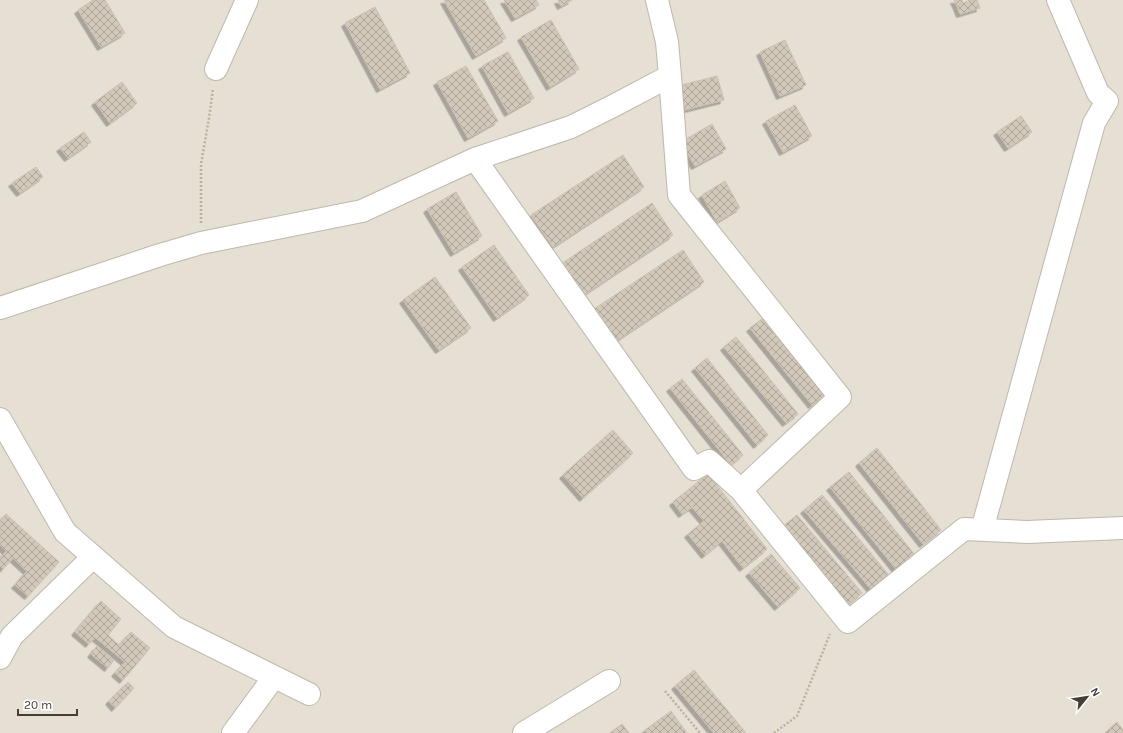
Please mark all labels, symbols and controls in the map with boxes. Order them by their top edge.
north arrow [1067,677,1107,717]
text: N [1088,686,1103,699]
scale bar [18,691,77,717]
text: 20 m [24,698,52,712]

